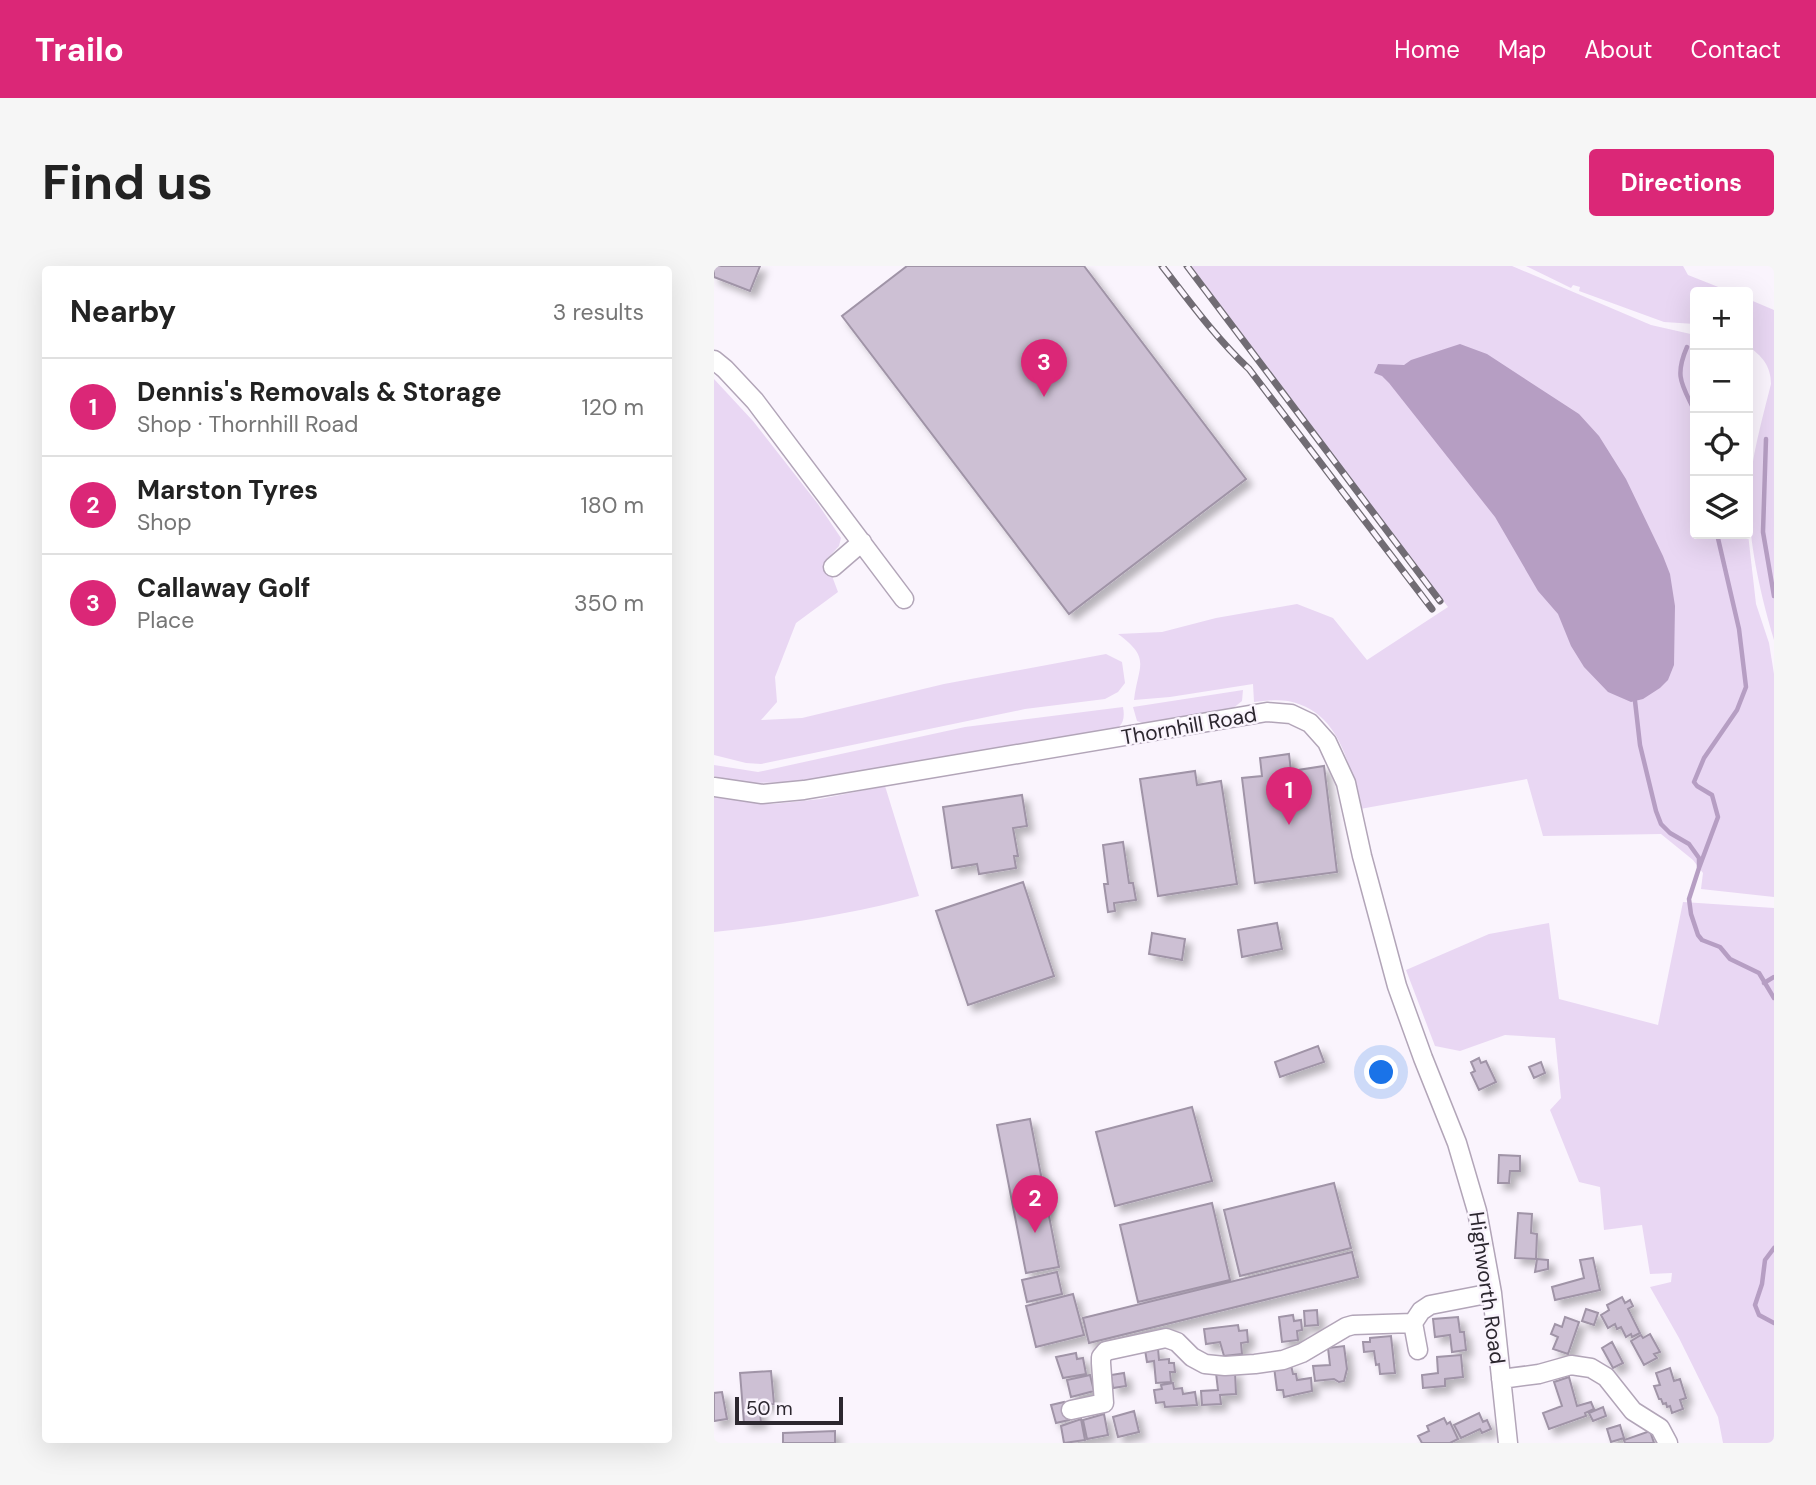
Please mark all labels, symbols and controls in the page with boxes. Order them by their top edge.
text: Trailo [35,28,124,71]
text: Home [1394,34,1460,65]
text: Map [1498,34,1546,65]
text: About [1584,34,1653,65]
text: Contact [1691,34,1781,65]
button: Directions [1589,149,1774,216]
text: Find us [42,150,213,214]
map controls [1690,287,1753,539]
button: + [1690,287,1753,350]
text: Nearby [70,292,176,331]
text: 3 results [553,297,644,327]
pin: 3 [1021,339,1067,397]
button: − [1690,350,1753,413]
text: Dennis's Removals & Storage [137,375,502,409]
text: 1 [89,392,97,422]
text: 120 m [581,392,644,422]
text: Shop · Thornhill Road [137,409,359,439]
button: locate [1690,413,1753,476]
text: Marston Tyres [137,473,318,507]
button: layers [1690,476,1753,539]
text: 2 [86,490,100,520]
text: 180 m [580,490,644,520]
text: Shop [137,507,192,537]
text: Callaway Golf [137,571,310,605]
text: 3 [86,588,100,618]
text: 350 m [574,588,644,618]
text: Place [137,605,194,635]
street label: Thornhill Road [1119,700,1259,752]
pin: 1 [1266,767,1312,825]
your location [1364,1055,1398,1089]
pin: 2 [1012,1175,1058,1233]
street label: Highworth Road [1462,1210,1512,1366]
scale bar [735,1394,844,1426]
text: 50 m [746,1396,793,1421]

